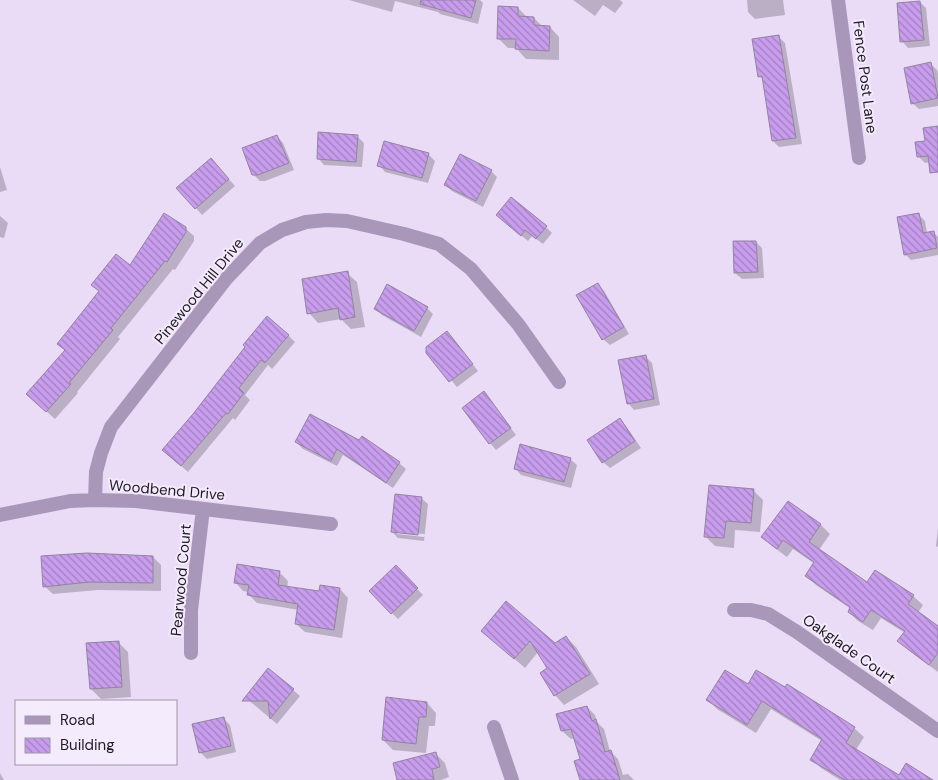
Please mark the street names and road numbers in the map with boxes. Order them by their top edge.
street label: Fence Post Lane [848,20,882,134]
street label: Pinewood Hill Drive [150,234,248,348]
street label: Woodbend Drive [108,475,226,505]
street label: Pearwood Court [166,523,196,637]
street label: Oakglade Court [799,610,899,688]

